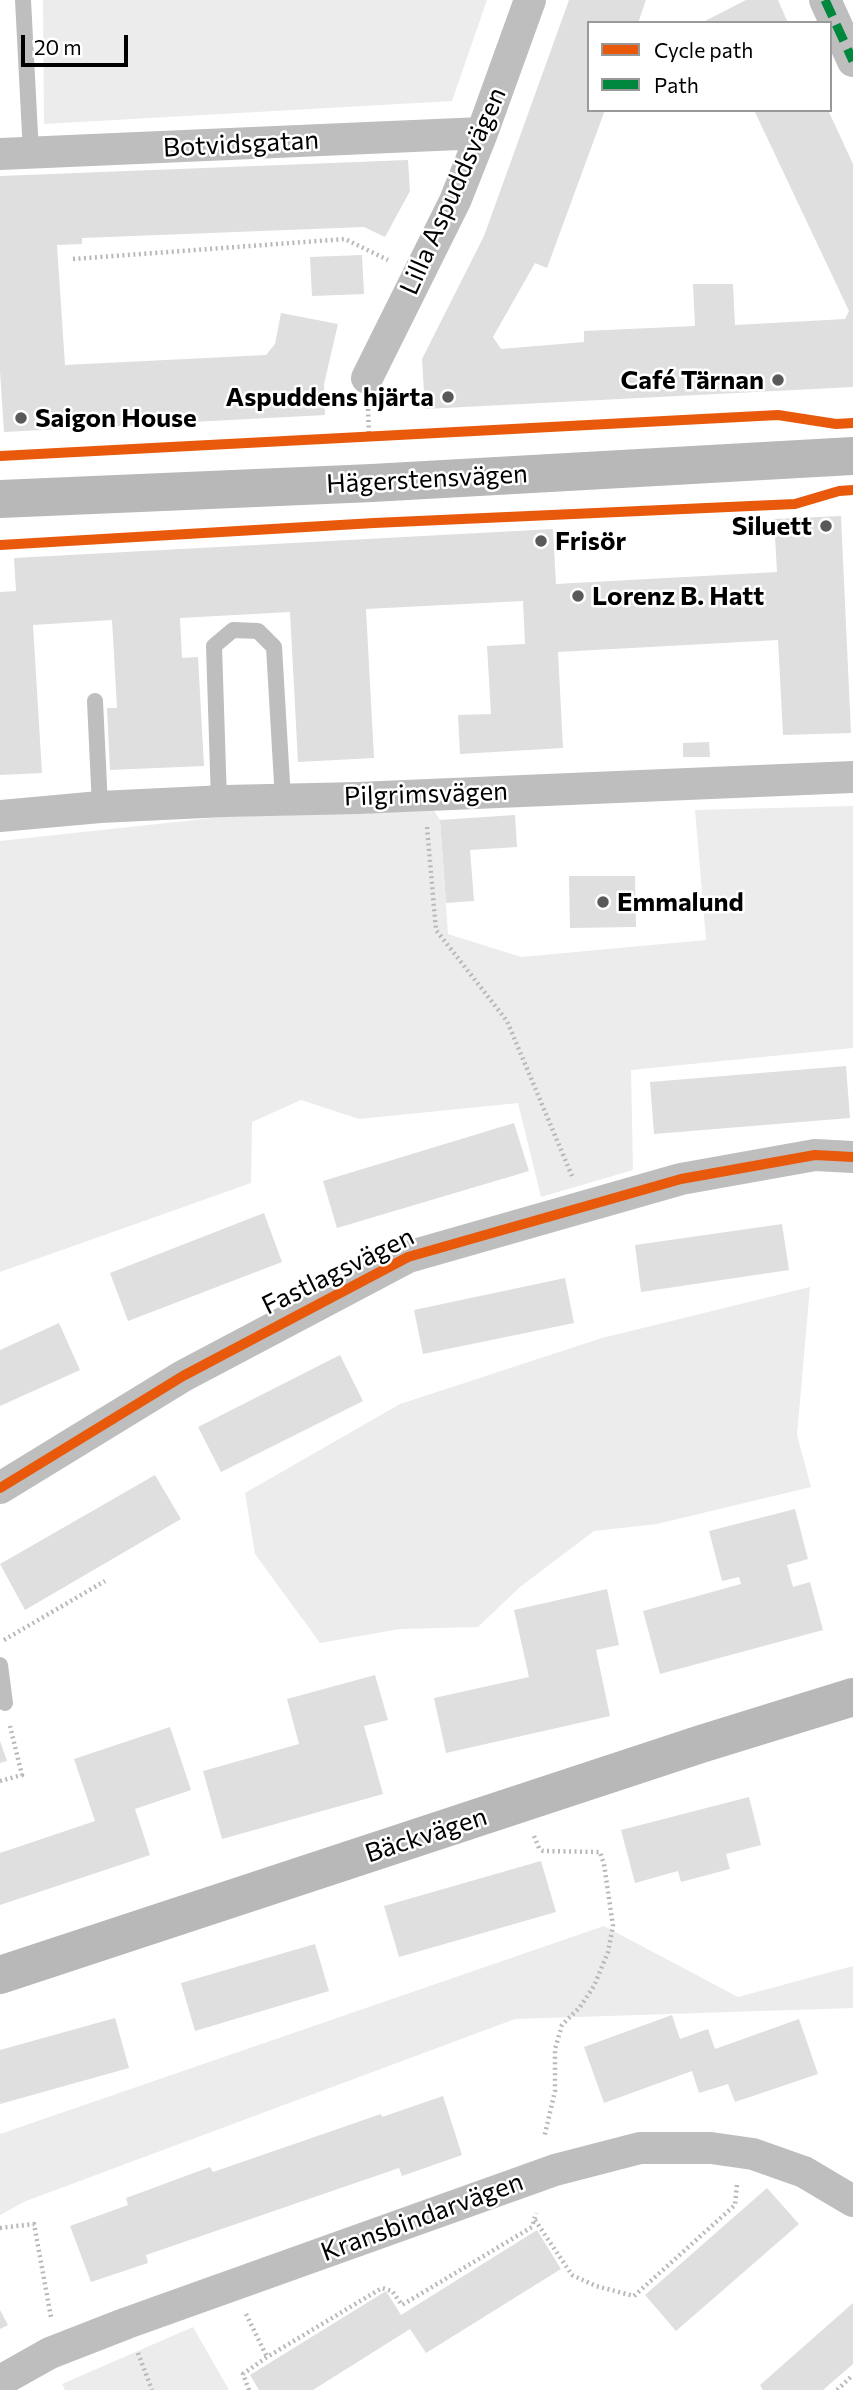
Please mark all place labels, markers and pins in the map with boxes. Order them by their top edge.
place label: Café Tärnan [620,364,764,396]
marker: Café Tärnan [770,372,786,388]
place label: Aspuddens hjärta [226,381,434,413]
marker: Aspuddens hjärta [440,389,456,405]
place label: Saigon House [35,402,197,434]
marker: Saigon House [13,410,29,426]
place label: Siluett [732,510,812,542]
marker: Siluett [818,518,834,534]
place label: Frisör [555,525,626,557]
marker: Frisör [533,533,549,549]
place label: Lorenz B. Hatt [592,580,764,612]
marker: Lorenz B. Hatt [570,588,586,604]
place label: Emmalund [617,886,744,918]
marker: Emmalund [595,894,611,910]

